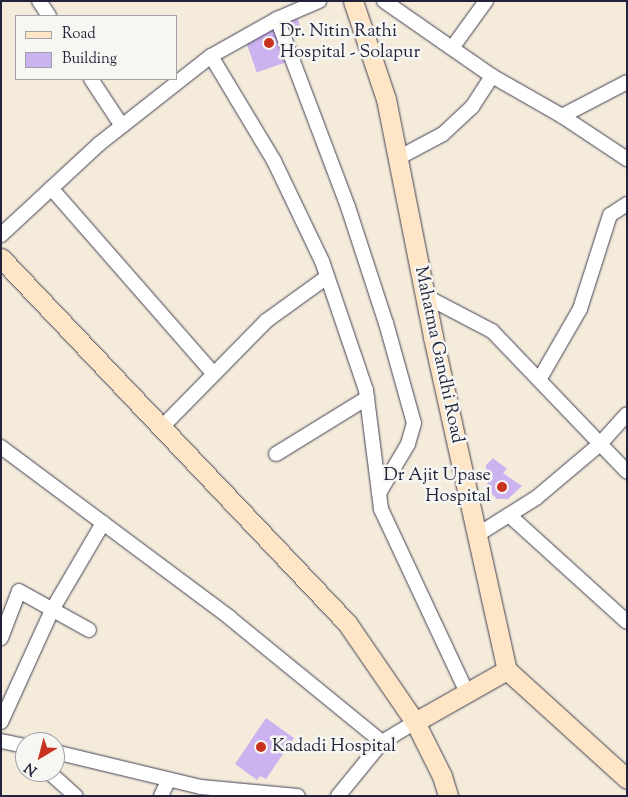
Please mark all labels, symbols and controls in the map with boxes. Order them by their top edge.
legend [15,15,178,80]
place label: Dr. Nitin Rathi Hospital - Solapur [280,22,420,64]
text: Road [62,24,96,45]
marker: Dr. Nitin Rathi Hospital - Solapur [262,36,276,50]
text: Building [62,49,117,70]
street label: Mahatma Gandhi Road [409,265,467,445]
place label: Dr Ajit Upase Hospital [383,466,491,508]
marker: Dr Ajit Upase Hospital [495,480,509,494]
north arrow [15,732,65,782]
place label: Kadadi Hospital [272,736,396,758]
marker: Kadadi Hospital [254,740,268,754]
text: N [21,757,42,780]

